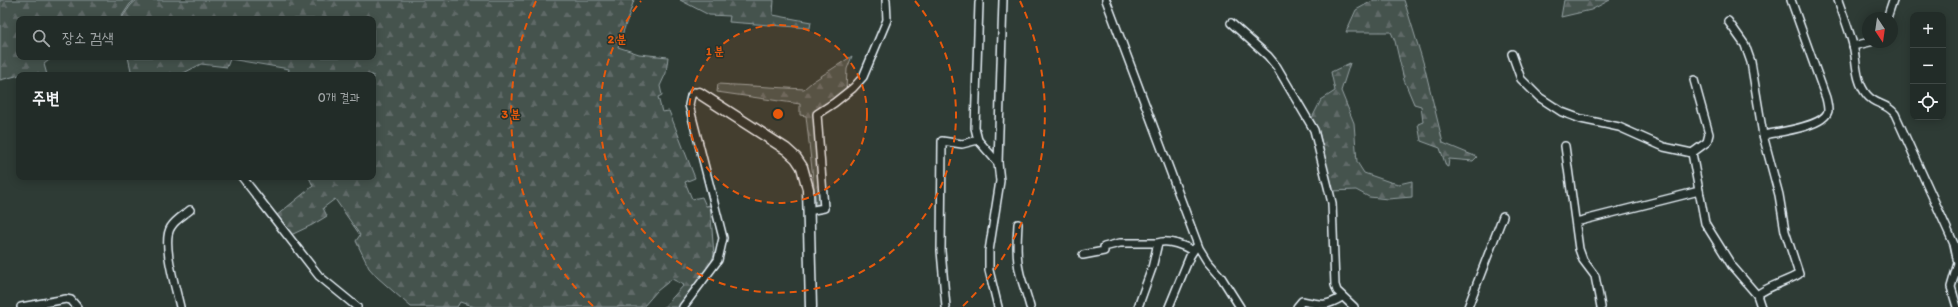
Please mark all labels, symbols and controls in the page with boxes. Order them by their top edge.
north arrow [1862,12,1898,48]
map controls [1910,12,1946,120]
button: + [1910,12,1946,48]
search box [16,16,376,60]
icon: search [30,27,52,49]
text: 장소 검색 [62,29,114,47]
text: 2 분 [608,32,627,46]
text: 1 분 [706,44,724,58]
button: − [1910,48,1946,84]
button: locate [1910,84,1946,120]
text: 주변 [32,88,59,108]
text: 0개 결과 [318,90,360,105]
text: 3 분 [502,107,521,121]
centre of rings [771,107,785,121]

